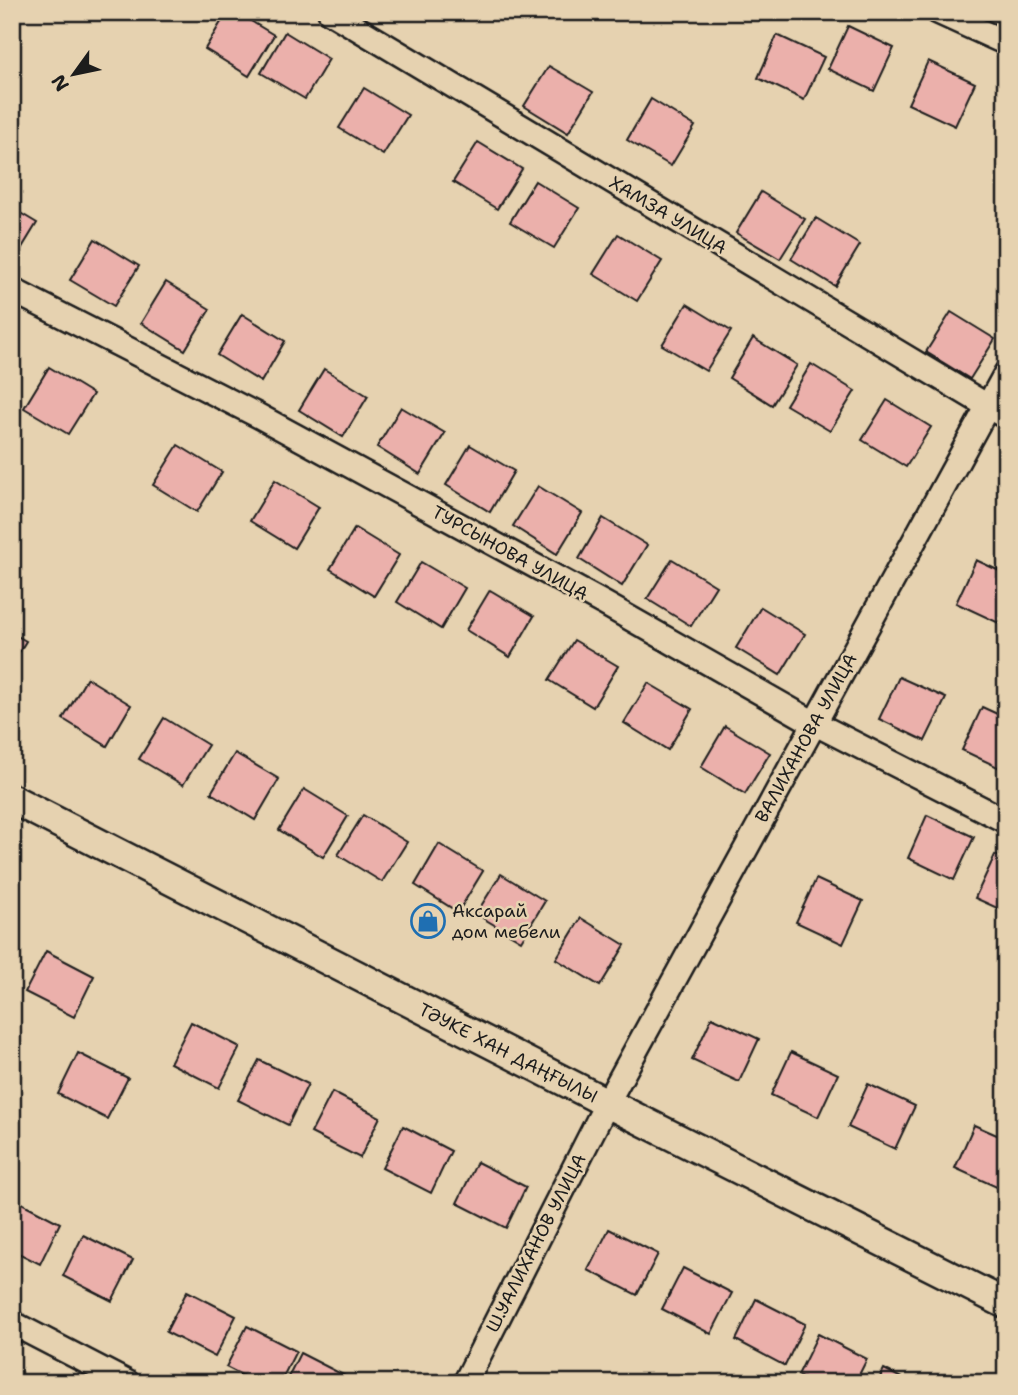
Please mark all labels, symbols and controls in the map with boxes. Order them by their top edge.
north arrow [38,38,108,108]
text: N [46,70,75,96]
street label: ХАМЗА УЛИЦА [605,170,731,260]
street label: ТУРСЫНОВА УЛИЦА [428,500,592,606]
street label: ВАЛИХАНОВА УЛИЦА [749,649,863,827]
place label: Аксарай дом мебели [452,899,561,944]
shop icon: Аксарай дом мебели [409,902,447,940]
street label: ТӘУКЕ ХАН ДАҢҒЫЛЫ [414,997,602,1109]
street label: Ш.УАЛИХАНОВ УЛИЦА [481,1150,591,1336]

